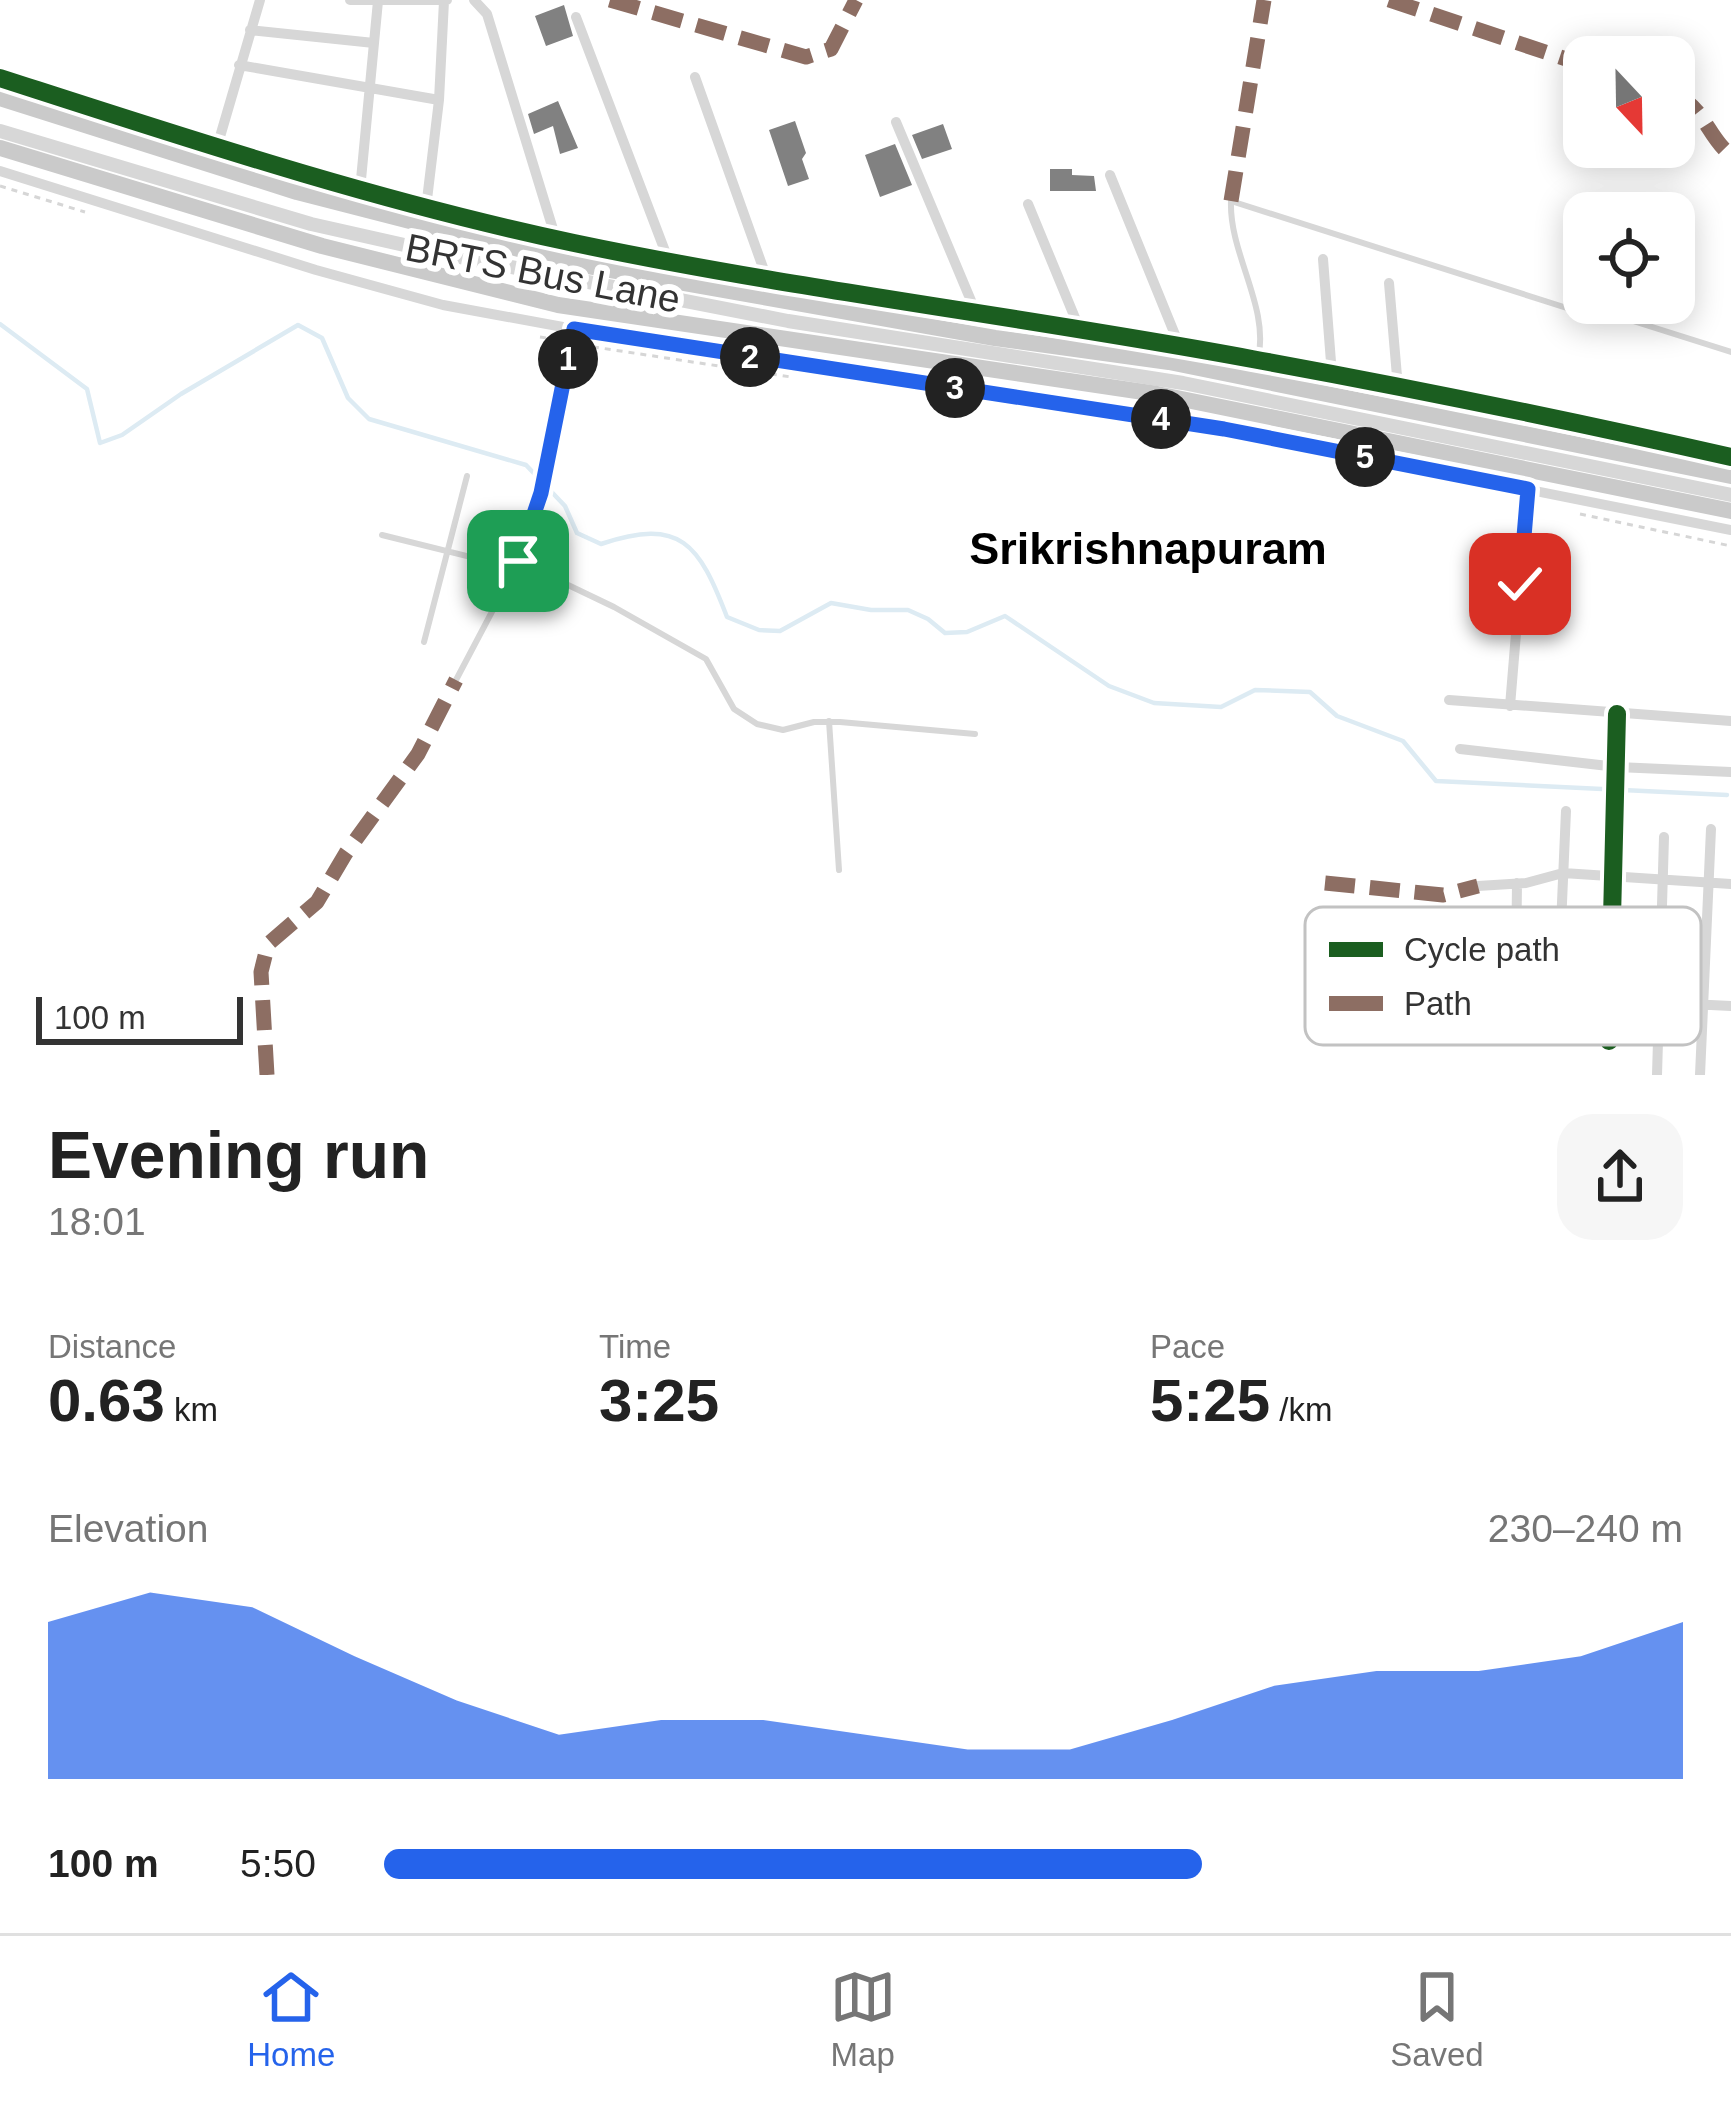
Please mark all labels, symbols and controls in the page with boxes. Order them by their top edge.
north arrow [1563,36,1695,168]
map controls [1563,36,1695,324]
button: locate [1563,192,1695,324]
street label: BRTS Bus Lane [402,225,684,321]
pin: 2 [720,327,780,387]
pin: 1 [538,329,598,389]
text: 2 [741,338,759,375]
text: 1 [559,340,577,377]
pin: 3 [925,358,985,418]
text: 3 [946,369,964,406]
pin: 4 [1131,389,1191,449]
text: 4 [1152,400,1170,437]
pin: 5 [1335,427,1395,487]
text: 5 [1356,438,1374,475]
pin [467,510,569,612]
district label: Srikrishnapuram [969,523,1327,574]
icon: arrive [485,528,551,594]
pin [1469,533,1571,635]
icon: check [1487,551,1553,617]
legend [1305,907,1701,1045]
text: Cycle path [1404,931,1560,968]
text: Path [1404,985,1472,1022]
scale bar [36,991,243,1044]
text: 100 m [54,999,146,1036]
button: share [1557,1114,1683,1240]
text: Evening run [48,1118,429,1192]
text: 18:01 [48,1200,146,1243]
text: Distance [48,1328,176,1365]
text: Time [599,1328,671,1365]
text: Pace [1150,1328,1225,1365]
text: 0.63 [48,1367,165,1434]
text: 3:25 [599,1367,719,1434]
text: 5:25 [1150,1367,1270,1434]
text: km [165,1391,218,1428]
text: /km [1270,1391,1332,1428]
text: Elevation [48,1507,208,1550]
text: 230–240 m [1488,1507,1683,1550]
text: 100 m [48,1842,159,1885]
text: 5:50 [240,1842,316,1885]
tab: Home [247,1964,335,2074]
tab: Map [830,1964,896,2074]
tab: Saved [1390,1964,1484,2074]

